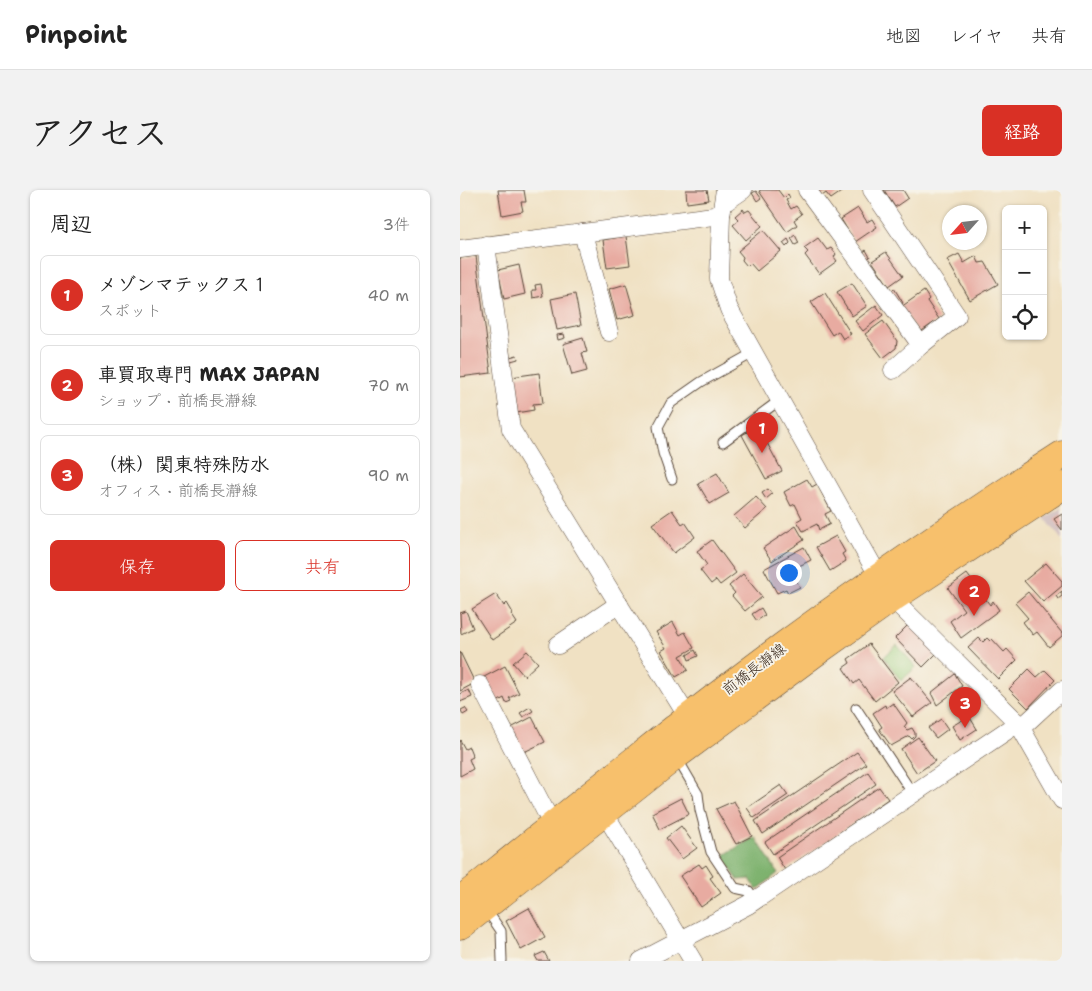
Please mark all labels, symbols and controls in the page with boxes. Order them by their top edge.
text: Pinpoint [25,19,127,51]
text: 地図 [886,24,922,48]
text: レイヤ [950,24,1003,48]
text: 共有 [1031,24,1067,48]
button: 経路 [982,105,1062,156]
text: アクセス [30,109,168,156]
north arrow [942,205,987,250]
map controls [1002,205,1047,340]
button: + [1002,205,1047,250]
text: 周辺 [50,210,92,238]
text: 3件 [383,214,410,235]
button: − [1002,250,1047,295]
text: メゾンマテックス１ [98,272,269,297]
text: 1 [63,285,71,306]
text: 40 m [367,285,409,306]
button: locate [1002,295,1047,340]
text: スポット [98,300,162,321]
text: 車買取専門 MAX JAPAN [98,362,320,387]
text: 2 [61,375,73,396]
text: 70 m [368,375,409,396]
text: ショップ · 前橋長瀞線 [98,390,257,411]
pin: 1 [746,412,778,453]
text: （株）関東特殊防水 [98,452,269,477]
text: 3 [61,465,73,486]
text: 90 m [368,465,409,486]
text: オフィス · 前橋長瀞線 [98,480,257,501]
button: 保存 [50,540,225,591]
button: 共有 [235,540,410,591]
your location [776,560,802,586]
pin: 2 [958,575,990,616]
street label: 前橋長瀞線 [718,638,790,700]
pin: 3 [949,687,981,728]

